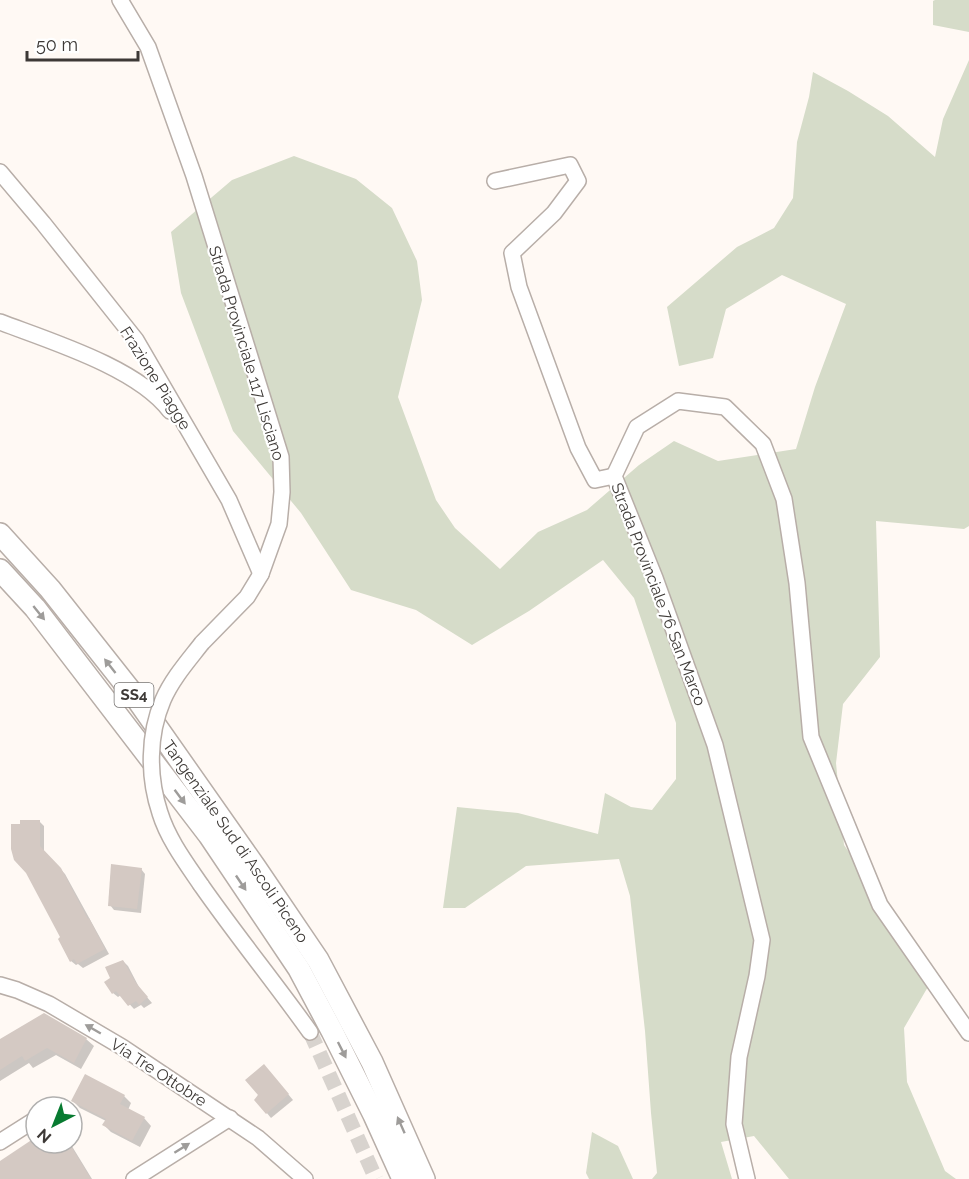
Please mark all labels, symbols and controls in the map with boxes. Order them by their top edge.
scale bar [27,24,138,62]
text: 50 m [36,34,78,55]
street label: Strada Provinciale 117 Lisciano [205,244,288,463]
street label: Frazione Piagge [116,323,195,433]
street label: Strada Provinciale 76 San Marco [607,480,710,708]
one-way arrow [32,605,45,620]
one-way arrow [105,658,117,673]
road number: SS4 [114,683,154,707]
street label: Tangenziale Sud di Ascoli Piceno [159,737,312,946]
one-way arrow [174,789,186,805]
one-way arrow [235,875,247,891]
one-way arrow [85,1024,101,1035]
street label: Via Tre Ottobre [107,1034,210,1110]
one-way arrow [337,1042,346,1059]
north arrow [24,1095,84,1155]
one-way arrow [397,1117,406,1134]
text: N [33,1125,55,1147]
one-way arrow [174,1143,190,1154]

